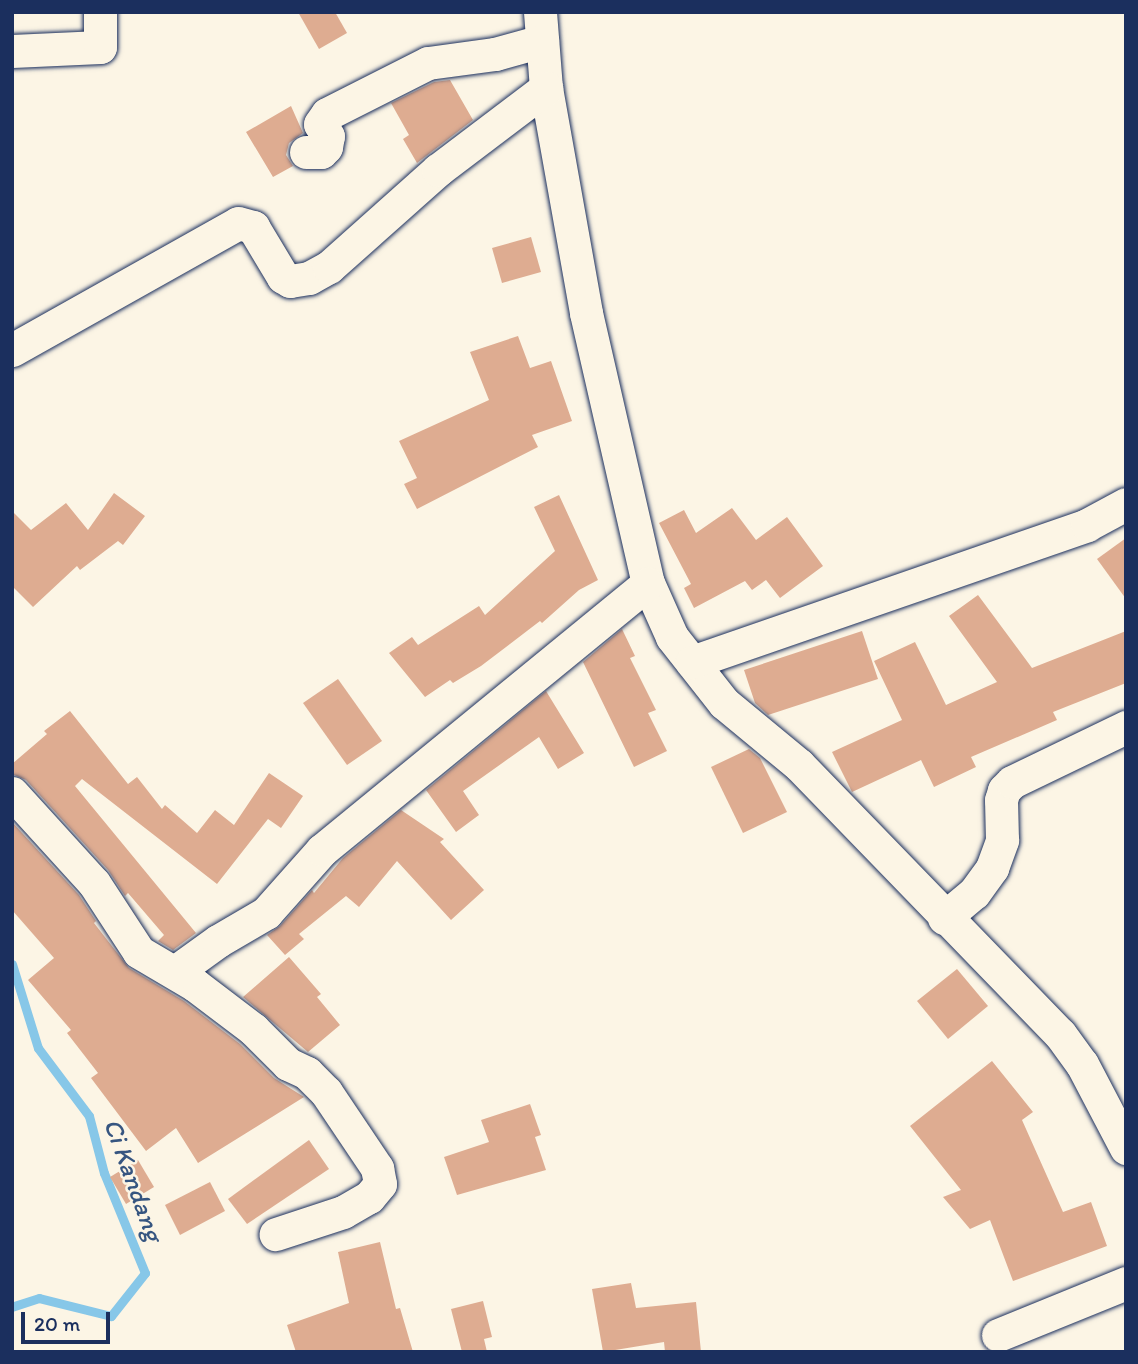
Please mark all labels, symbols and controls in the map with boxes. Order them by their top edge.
water label: Ci Kandang [96,1114,170,1246]
scale bar [24,1298,114,1342]
text: 20 m [34,1311,80,1336]

